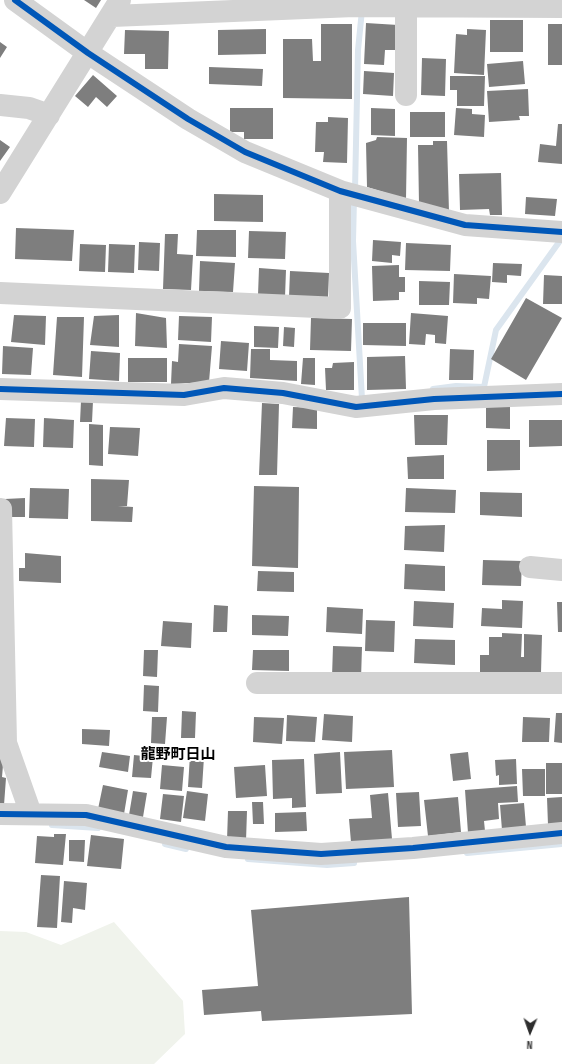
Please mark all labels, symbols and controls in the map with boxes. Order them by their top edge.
district label: 龍野町日山 [141,746,215,764]
north arrow [510,1012,550,1052]
text: N [526,1038,533,1051]

